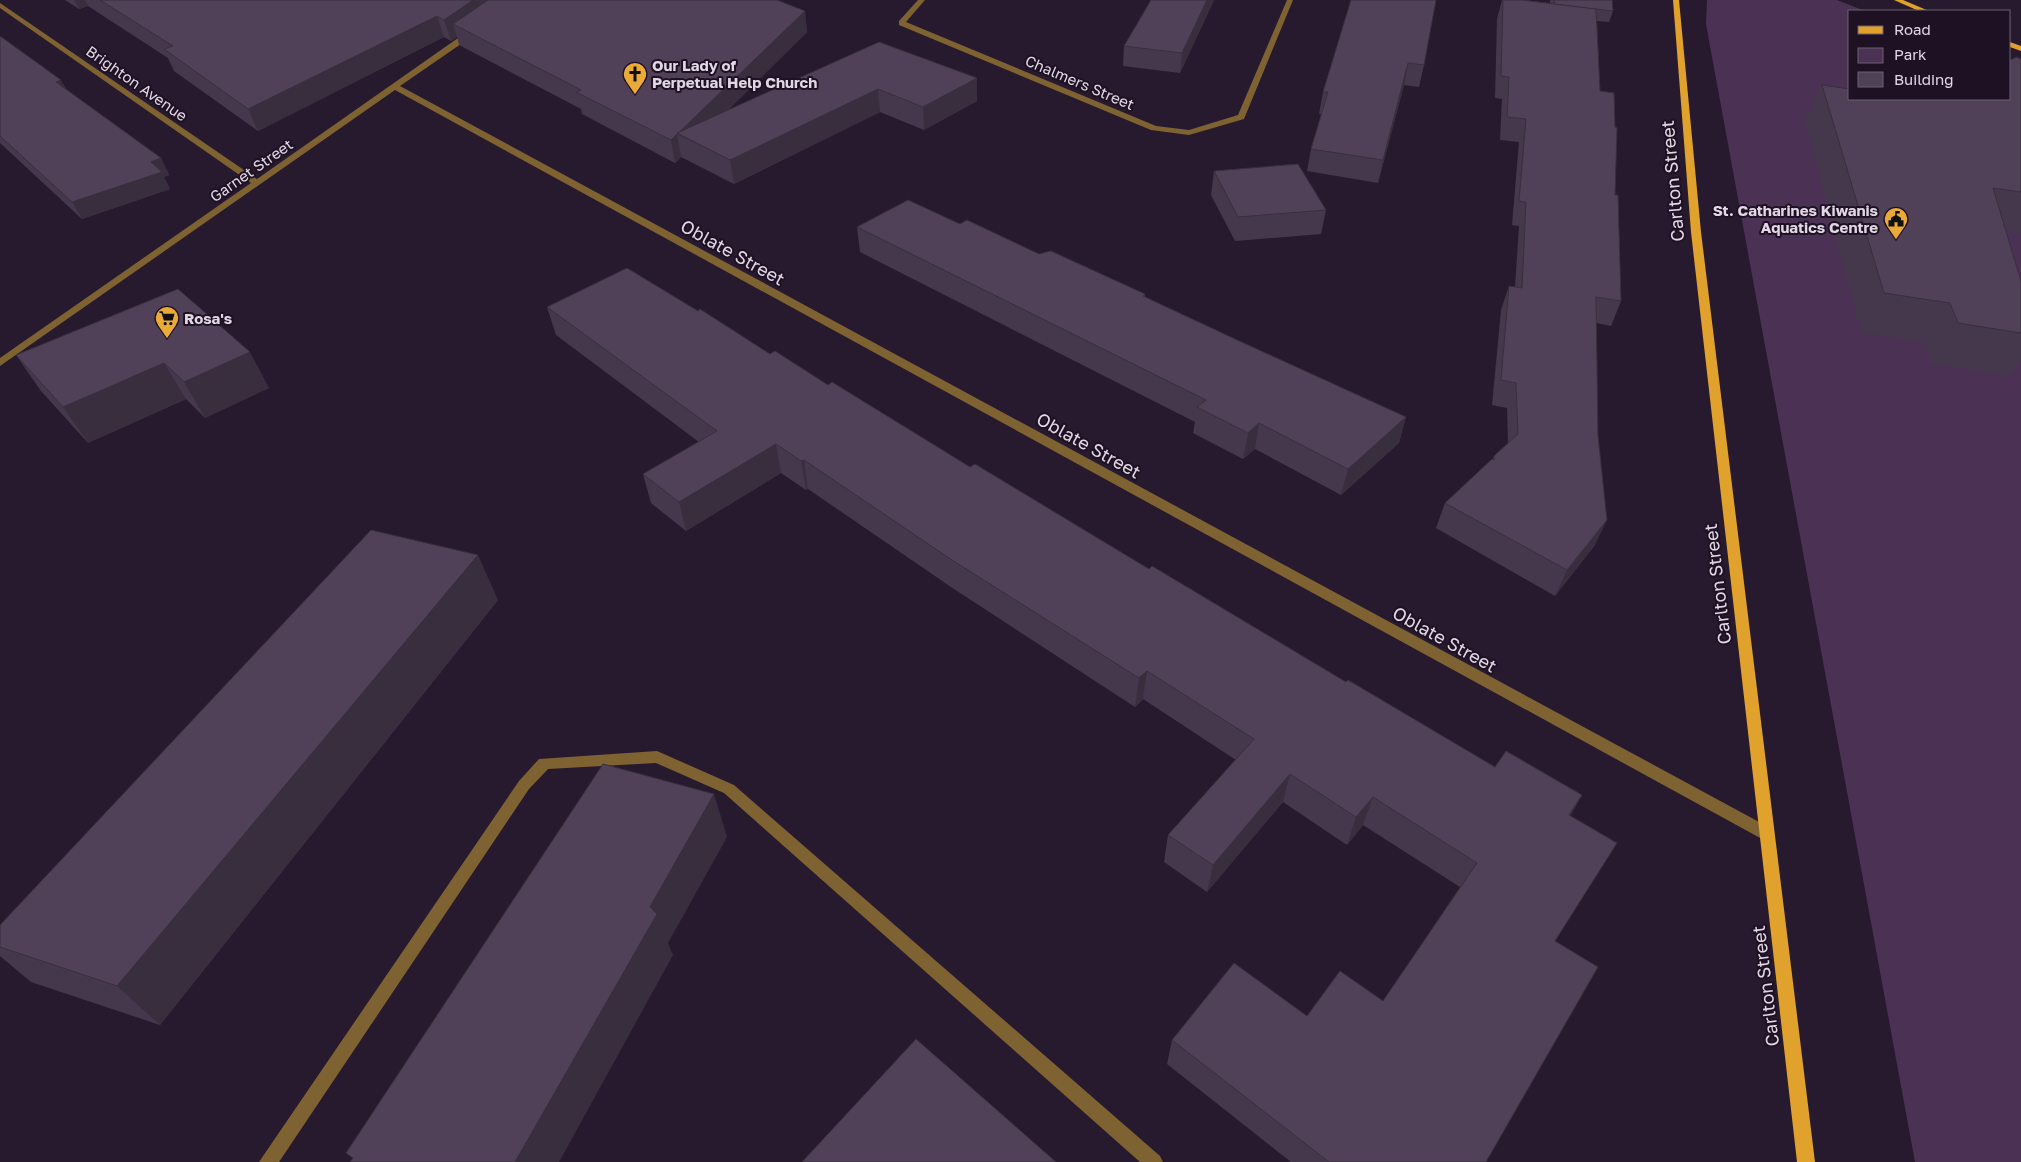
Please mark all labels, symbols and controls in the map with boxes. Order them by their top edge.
legend [1848,10,2011,100]
text: Road [1894,20,1931,38]
street label: Brighton Avenue [83,41,191,125]
text: Park [1894,45,1927,63]
street label: Chalmers Street [1023,51,1137,113]
place label: Our Lady of Perpetual Help Church [652,56,817,91]
church icon: Our Lady of Perpetual Help Church [622,61,648,95]
text: Building [1894,70,1954,88]
street label: Carlton Street [1656,119,1688,243]
street label: Garnet Street [206,135,296,205]
place label: St. Catharines Kiwanis Aquatics Centre [1713,201,1878,236]
public building icon: St. Catharines Kiwanis Aquatics Centre [1883,206,1909,240]
street label: Oblate Street [677,214,789,290]
supermarket icon: Rosa's [154,305,180,339]
place label: Rosa's [184,309,232,327]
street label: Oblate Street [1033,407,1145,483]
street label: Carlton Street [1699,522,1735,646]
street label: Oblate Street [1389,601,1501,677]
street label: Carlton Street [1747,924,1783,1048]

